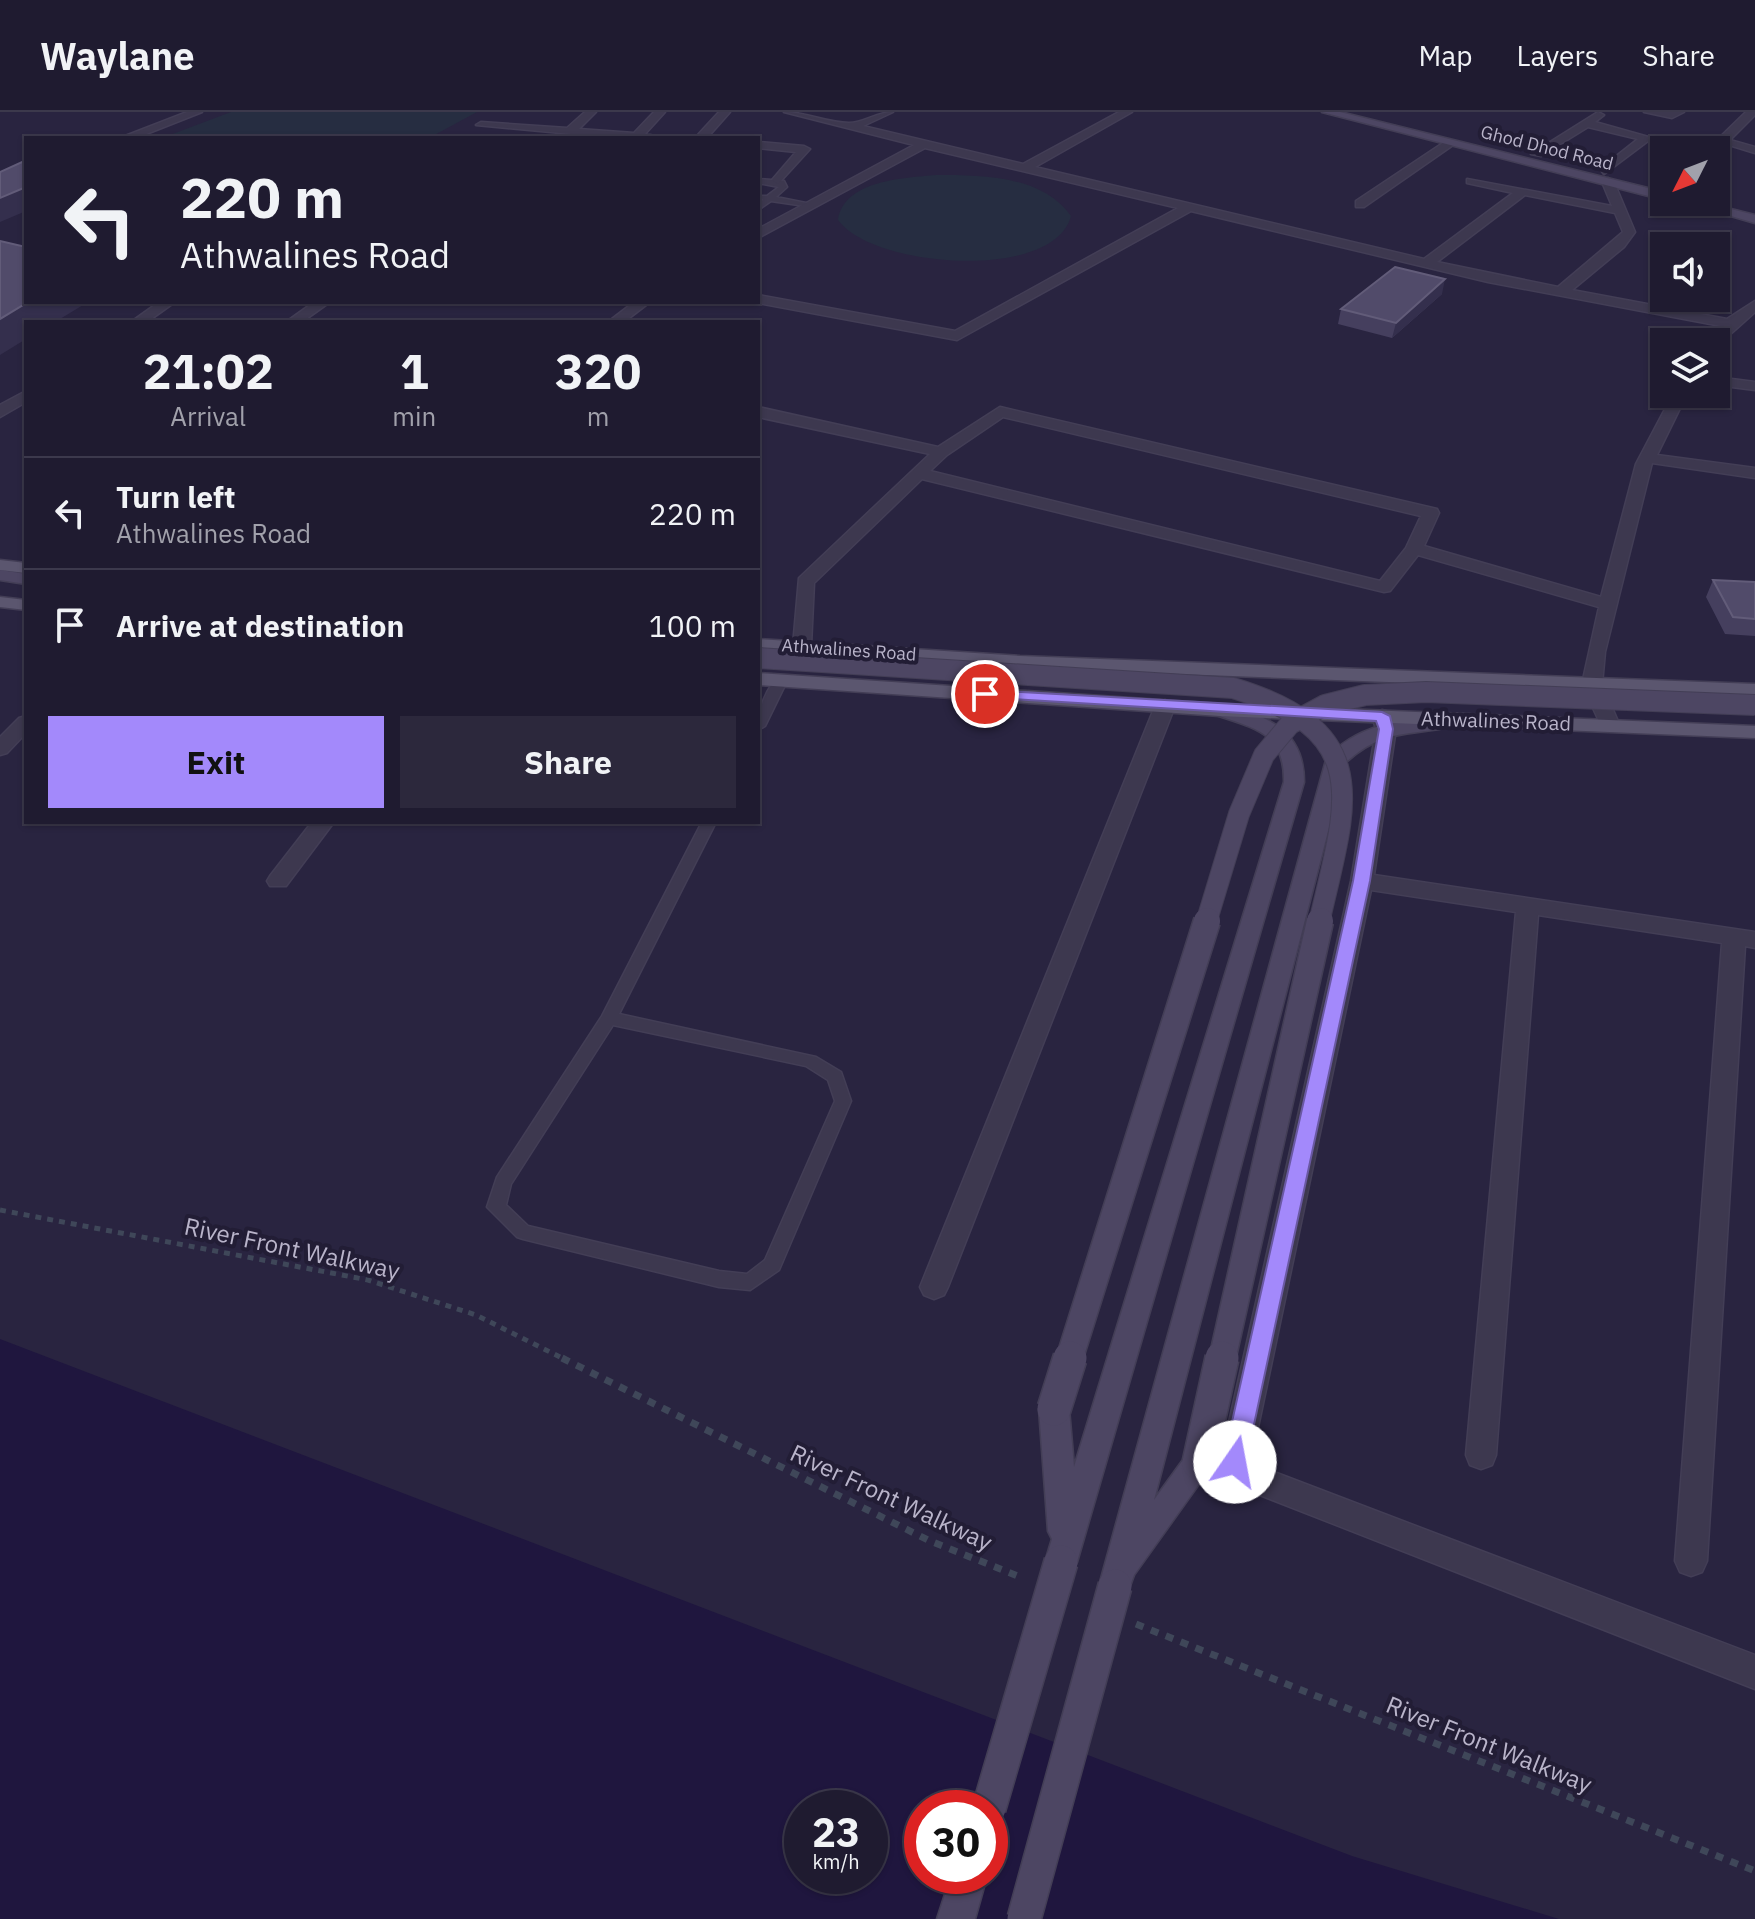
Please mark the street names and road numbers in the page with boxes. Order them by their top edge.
street label: Ghod Dhod Road [1478,120,1616,175]
street label: Athwalines Road [781,633,917,666]
street label: Athwalines Road [1421,704,1571,737]
street label: River Front Walkway [182,1210,403,1286]
street label: River Front Walkway [785,1436,998,1558]
street label: River Front Walkway [1382,1688,1597,1800]

